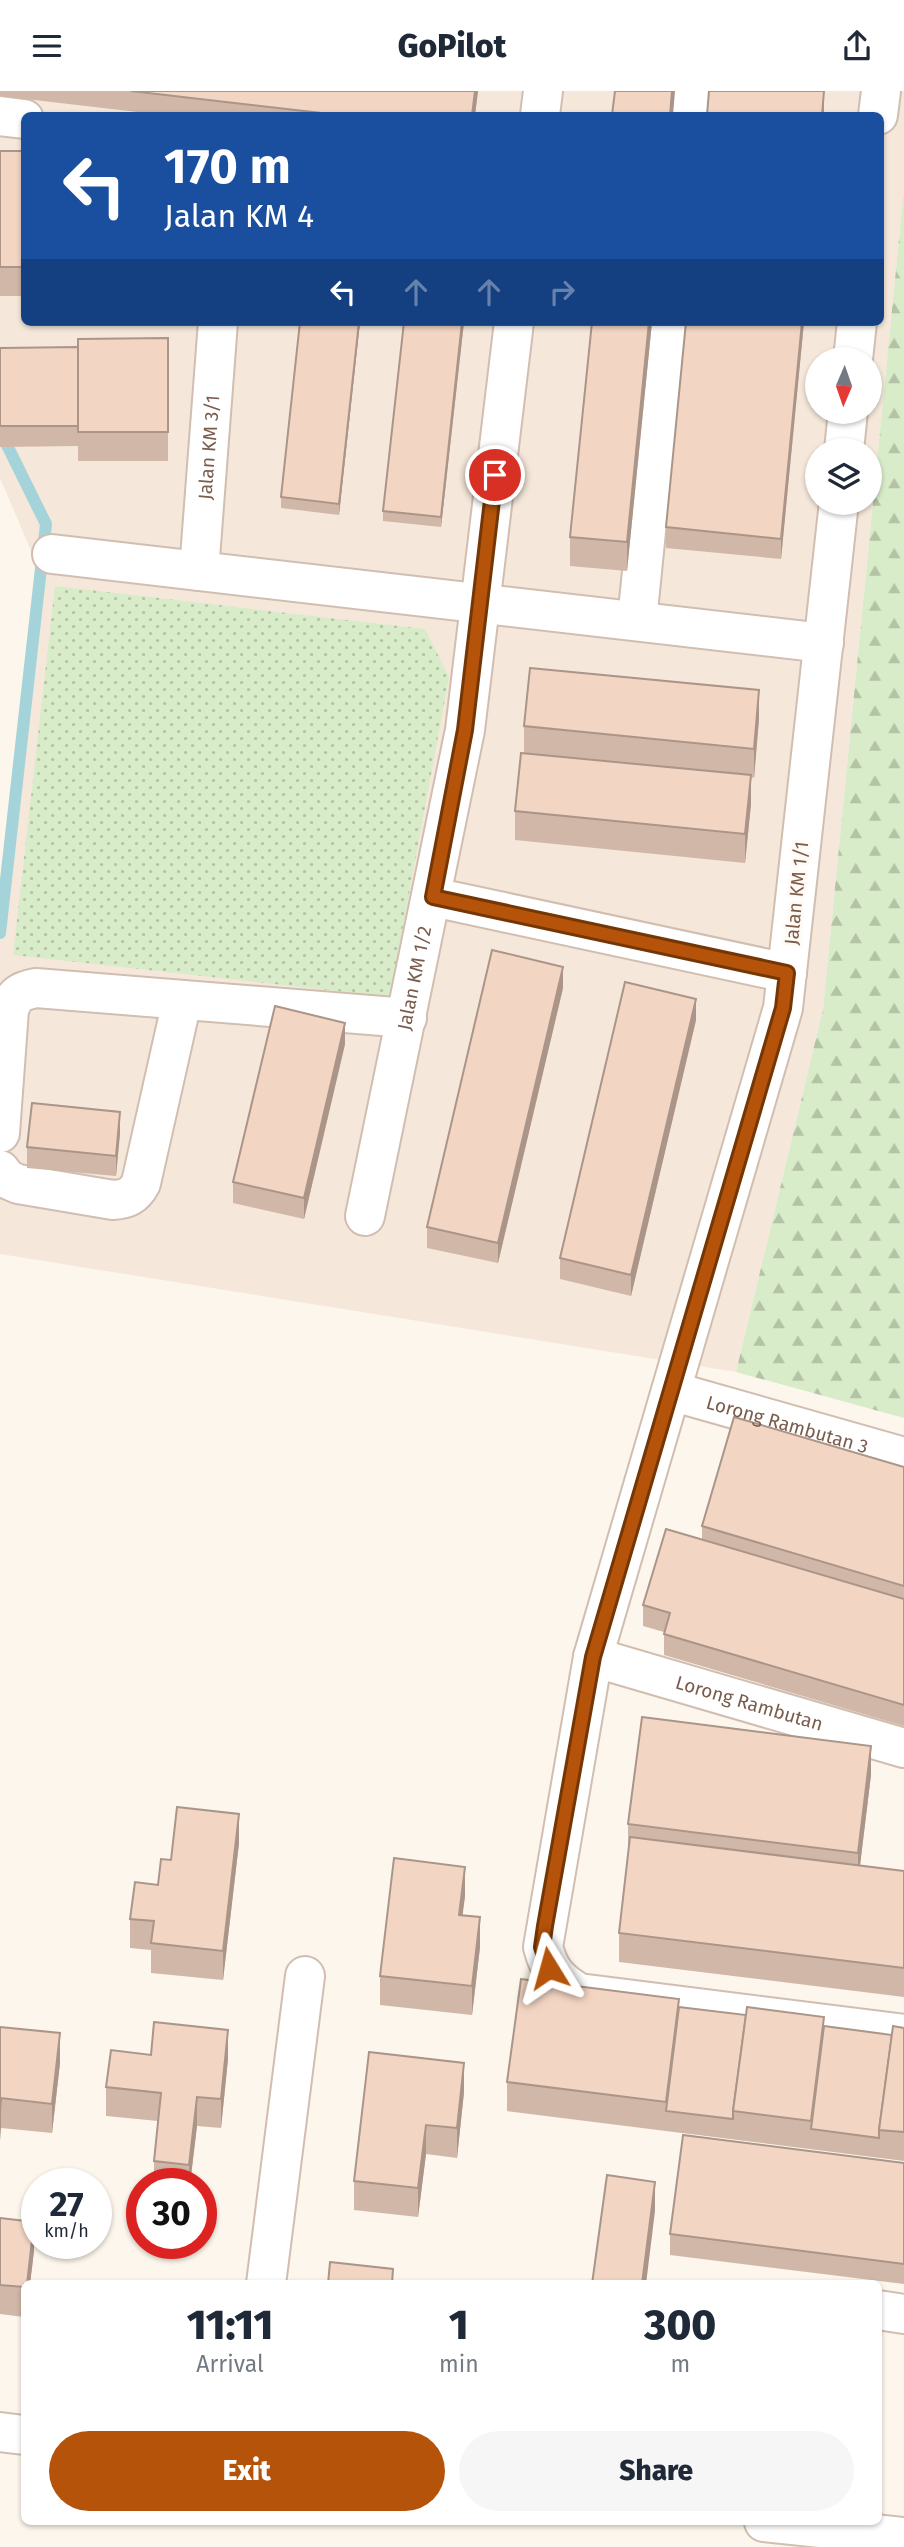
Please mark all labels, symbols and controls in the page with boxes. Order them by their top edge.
icon: menu [28,27,66,65]
text: GoPilot [398,27,506,65]
icon: share [838,27,876,65]
text: 170 m [164,137,291,196]
icon: left [49,140,140,231]
text: Jalan KM 4 [164,197,314,235]
icon: left [324,273,362,311]
icon: ahead [397,273,435,311]
icon: ahead [470,273,508,311]
icon: right [543,273,581,311]
north arrow [805,347,882,423]
map controls [805,347,882,515]
street label: Jalan KM 3/1 [193,394,224,501]
button: layers [805,438,882,515]
pin [465,445,525,505]
icon: arrive [476,456,514,494]
street label: Jalan KM 1/1 [780,840,813,946]
street label: Jalan KM 1/2 [393,924,436,1032]
street label: Lorong Rambutan 3 [704,1391,871,1458]
street label: Lorong Rambutan [673,1671,826,1736]
position arrow [512,1931,586,2005]
speed limit sign: 30 [126,2168,217,2259]
text: 27 [49,2183,84,2225]
text: km/h [44,2220,89,2242]
text: 11:11 [187,2300,273,2350]
text: 1 [449,2300,469,2350]
text: 300 [644,2300,716,2350]
text: Arrival [196,2350,264,2378]
text: min [439,2350,479,2378]
text: m [670,2350,690,2378]
button: Exit [49,2431,445,2511]
button: Share [459,2431,854,2511]

